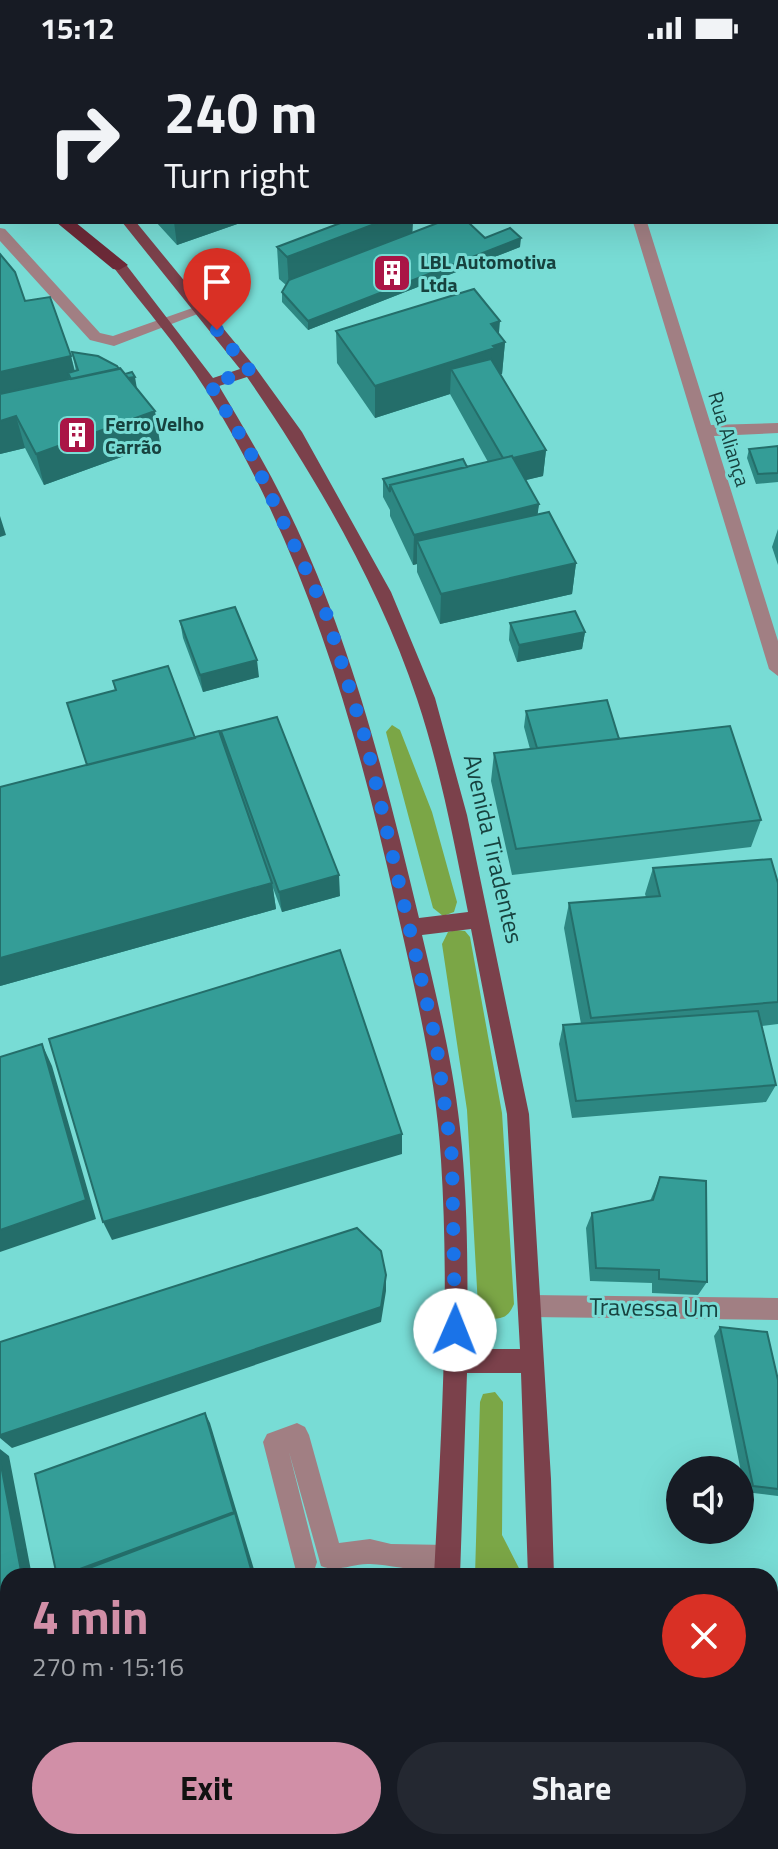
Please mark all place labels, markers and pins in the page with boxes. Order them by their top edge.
place label: LBL Automotiva Ltda [420,246,556,300]
pin [183,248,251,330]
building icon: LBL Automotiva Ltda [371,252,413,294]
place label: Ferro Velho Carrão [105,408,204,462]
building icon: Ferro Velho Carrão [56,414,98,456]

